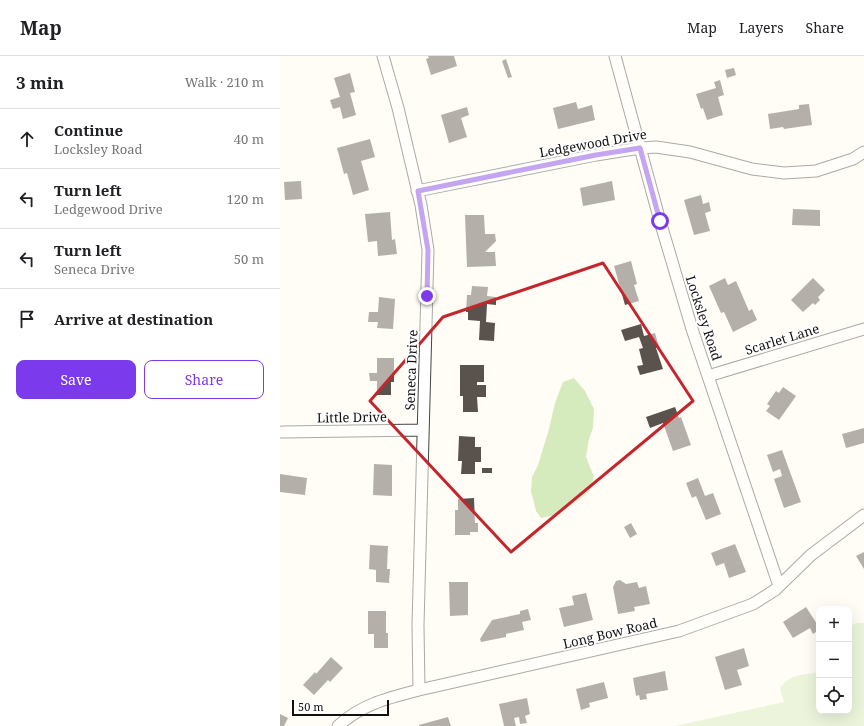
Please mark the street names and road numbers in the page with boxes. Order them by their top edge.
street label: Ledgewood Drive [538,125,648,161]
street label: Locksley Road [682,273,726,363]
street label: Scarlet Lane [743,319,821,359]
street label: Seneca Drive [401,329,421,411]
street label: Little Drive [317,407,387,427]
street label: Long Bow Road [561,613,659,653]

